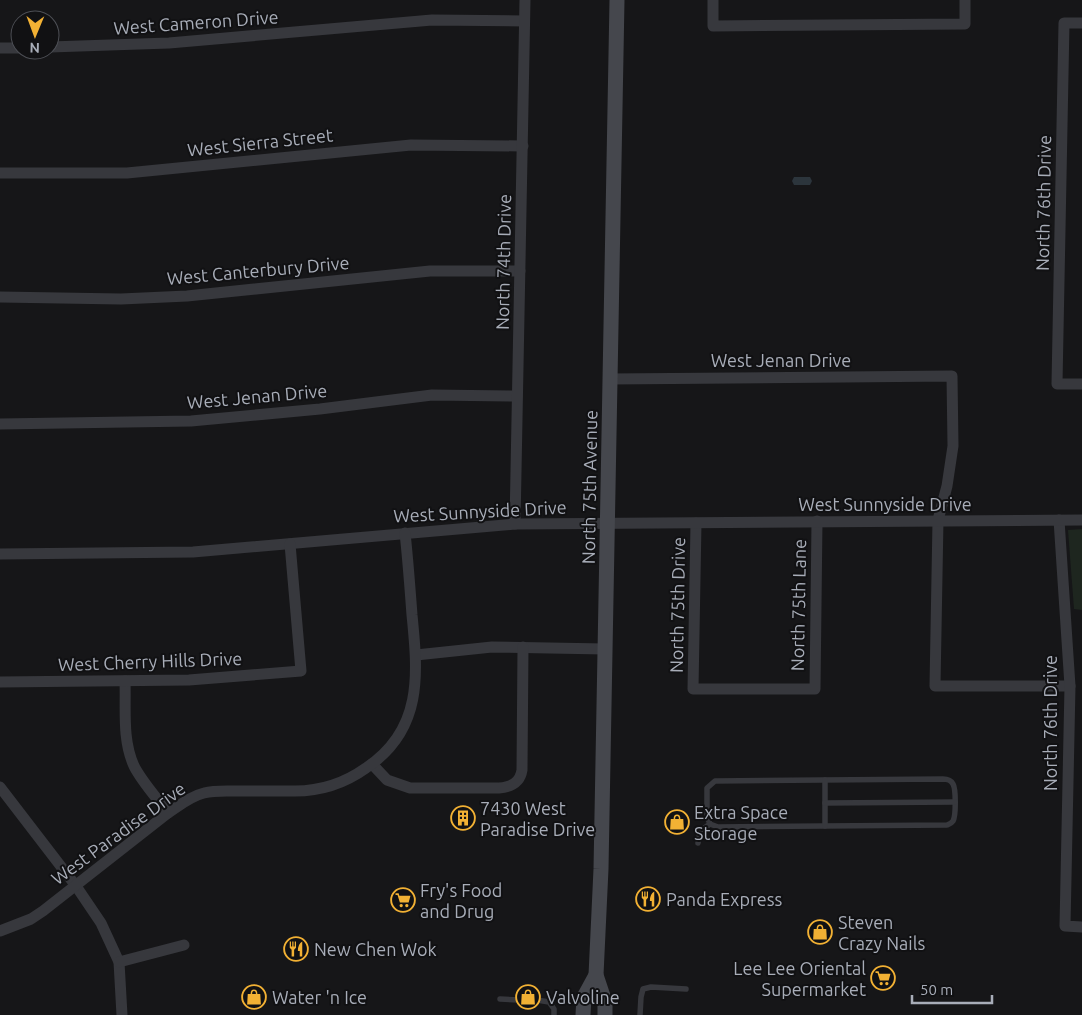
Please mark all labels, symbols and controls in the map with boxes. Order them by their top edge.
street label: West Cameron Drive [113,6,279,38]
north arrow [10,10,60,60]
text: N [29,40,40,56]
street label: West Sierra Street [186,124,334,160]
street label: North 76th Drive [1032,135,1054,271]
street label: North 74th Drive [492,194,514,330]
street label: West Canterbury Drive [166,252,350,288]
street label: West Jenan Drive [711,350,851,370]
street label: West Jenan Drive [186,380,328,412]
street label: North 75th Avenue [578,410,600,564]
street label: West Sunnyside Drive [798,494,972,514]
street label: West Sunnyside Drive [393,496,567,526]
street label: North 75th Drive [666,537,688,673]
street label: North 75th Lane [787,539,809,671]
street label: West Cherry Hills Drive [58,648,242,674]
street label: North 76th Drive [1040,655,1060,791]
street label: West Paradise Drive [47,778,189,888]
place label: 7430 West Paradise Drive [480,798,595,839]
place label: Extra Space Storage [694,802,788,843]
building icon: 7430 West Paradise Drive [450,805,476,831]
shop icon: Extra Space Storage [664,809,690,835]
place label: Fry's Food and Drug [420,880,502,921]
restaurant icon: Panda Express [635,886,661,912]
supermarket icon: Fry's Food and Drug [390,887,416,913]
place label: Panda Express [666,889,782,909]
place label: Steven Crazy Nails [838,912,925,953]
shop icon: Steven Crazy Nails [807,919,833,945]
restaurant icon: New Chen Wok [283,936,309,962]
place label: New Chen Wok [314,939,437,959]
place label: Lee Lee Oriental Supermarket [733,958,866,999]
supermarket icon: Lee Lee Oriental Supermarket [870,965,896,991]
scale bar [912,972,992,1004]
text: 50 m [920,981,953,998]
shop icon: Water 'n Ice [241,984,267,1010]
shop icon: Valvoline [515,984,541,1010]
place label: Water 'n Ice [272,987,367,1007]
place label: Valvoline [546,987,620,1007]

